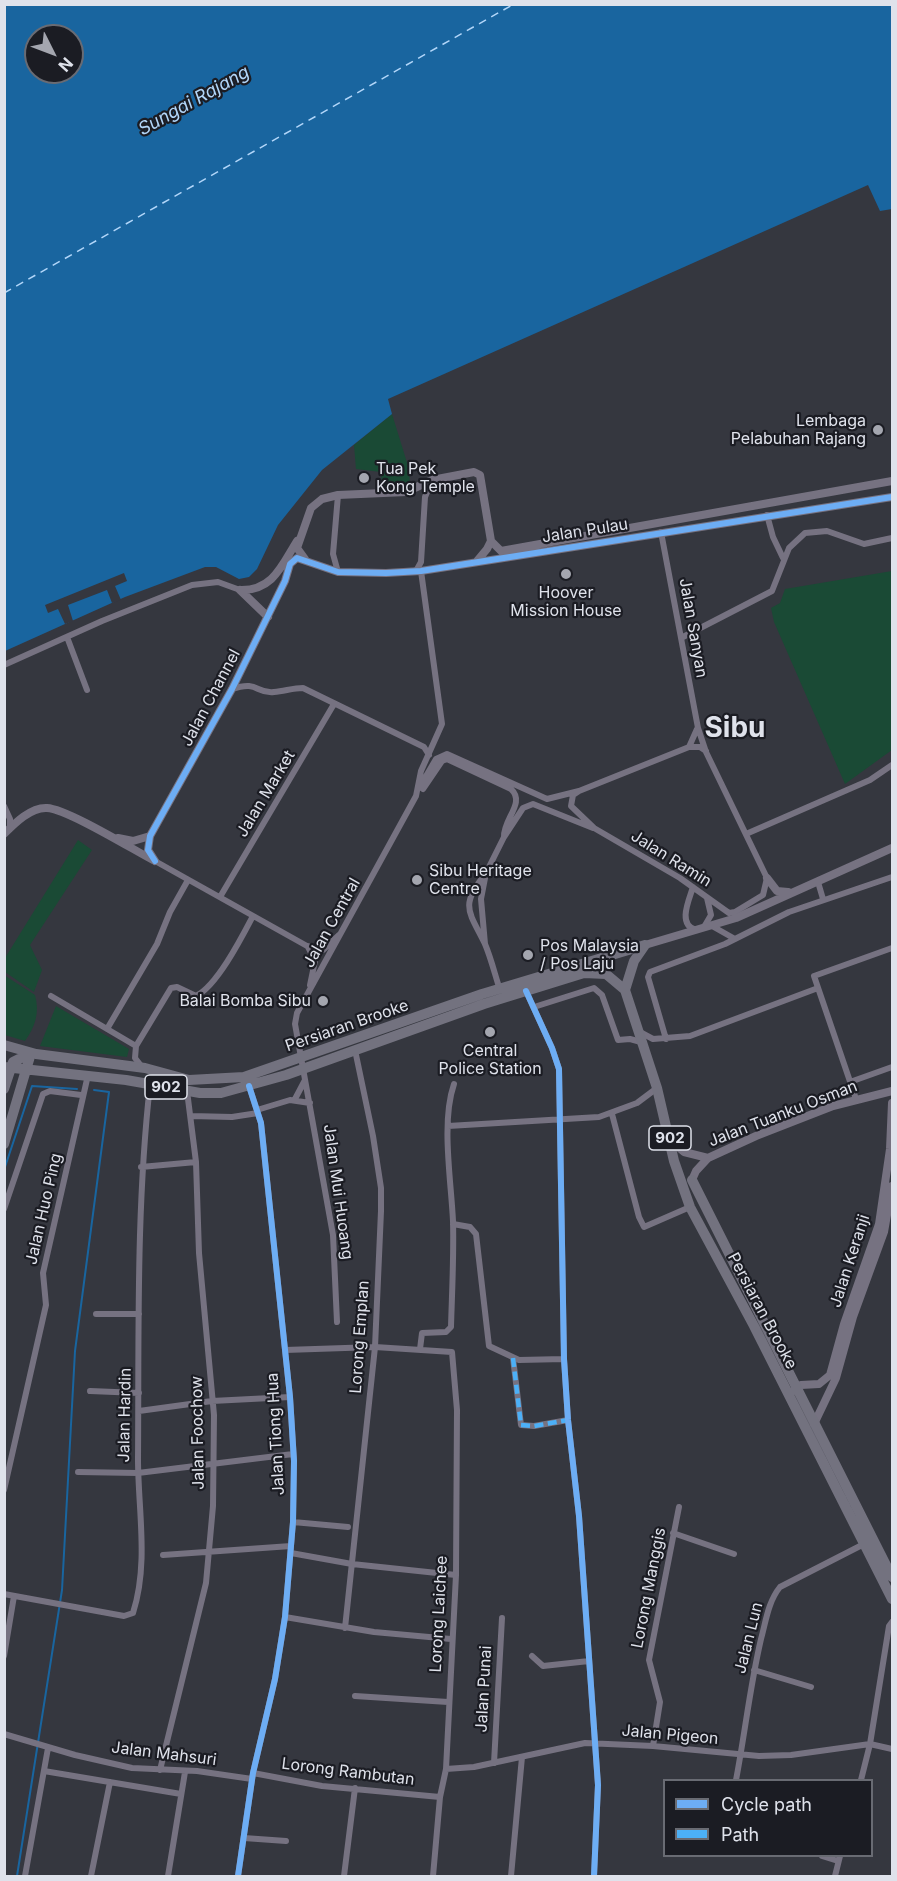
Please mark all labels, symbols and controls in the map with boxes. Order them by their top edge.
north arrow [24,24,84,84]
text: N [54,53,77,76]
water label: Sungai Rajang [135,62,253,140]
place label: Lembaga Pelabuhan Rajang [731,411,866,449]
marker: Lembaga Pelabuhan Rajang [871,423,885,437]
place label: Tua Pek Kong Temple [376,459,475,497]
marker: Tua Pek Kong Temple [357,471,371,485]
street label: Jalan Pulau [541,515,629,547]
marker: Hoover Mission House [559,567,573,581]
street label: Jalan Sanyan [675,577,711,679]
place label: Hoover Mission House [510,583,622,621]
street label: Jalan Channel [177,646,245,750]
district label: Sibu [704,712,766,746]
street label: Jalan Market [233,747,299,841]
street label: Jalan Ramin [627,827,715,891]
place label: Sibu Heritage Centre [429,861,532,899]
marker: Sibu Heritage Centre [410,873,424,887]
street label: Jalan Central [299,875,365,971]
place label: Pos Malaysia / Pos Laju [540,936,639,974]
marker: Pos Malaysia / Pos Laju [521,948,535,962]
place label: Balai Bomba Sibu [179,991,311,1011]
marker: Balai Bomba Sibu [316,994,330,1008]
street label: Persiaran Brooke [283,996,411,1056]
marker: Central Police Station [483,1025,497,1039]
place label: Central Police Station [438,1041,542,1079]
road number: 902 [145,1075,187,1099]
street label: Jalan Tuanku Osman [706,1077,860,1151]
street label: Jalan Mui Huoang [319,1123,357,1261]
road number: 902 [649,1126,691,1150]
street label: Jalan Huo Ping [22,1151,66,1267]
street label: Jalan Keranji [826,1212,874,1310]
street label: Persiaran Brooke [723,1250,801,1372]
street label: Lorong Emplan [346,1280,374,1394]
street label: Jalan Hardin [115,1367,135,1463]
street label: Jalan Tiong Hua [263,1372,289,1496]
street label: Jalan Foochow [187,1376,209,1490]
street label: Lorong Manggis [628,1526,670,1650]
street label: Lorong Laichee [426,1555,452,1673]
street label: Jalan Lun [731,1600,767,1676]
street label: Jalan Punai [472,1645,496,1733]
street label: Jalan Pigeon [621,1721,719,1749]
street label: Jalan Mahsuri [110,1738,218,1770]
street label: Lorong Rambutan [280,1754,416,1790]
legend [663,1779,873,1857]
text: Cycle path [721,1794,812,1815]
text: Path [721,1824,759,1845]

